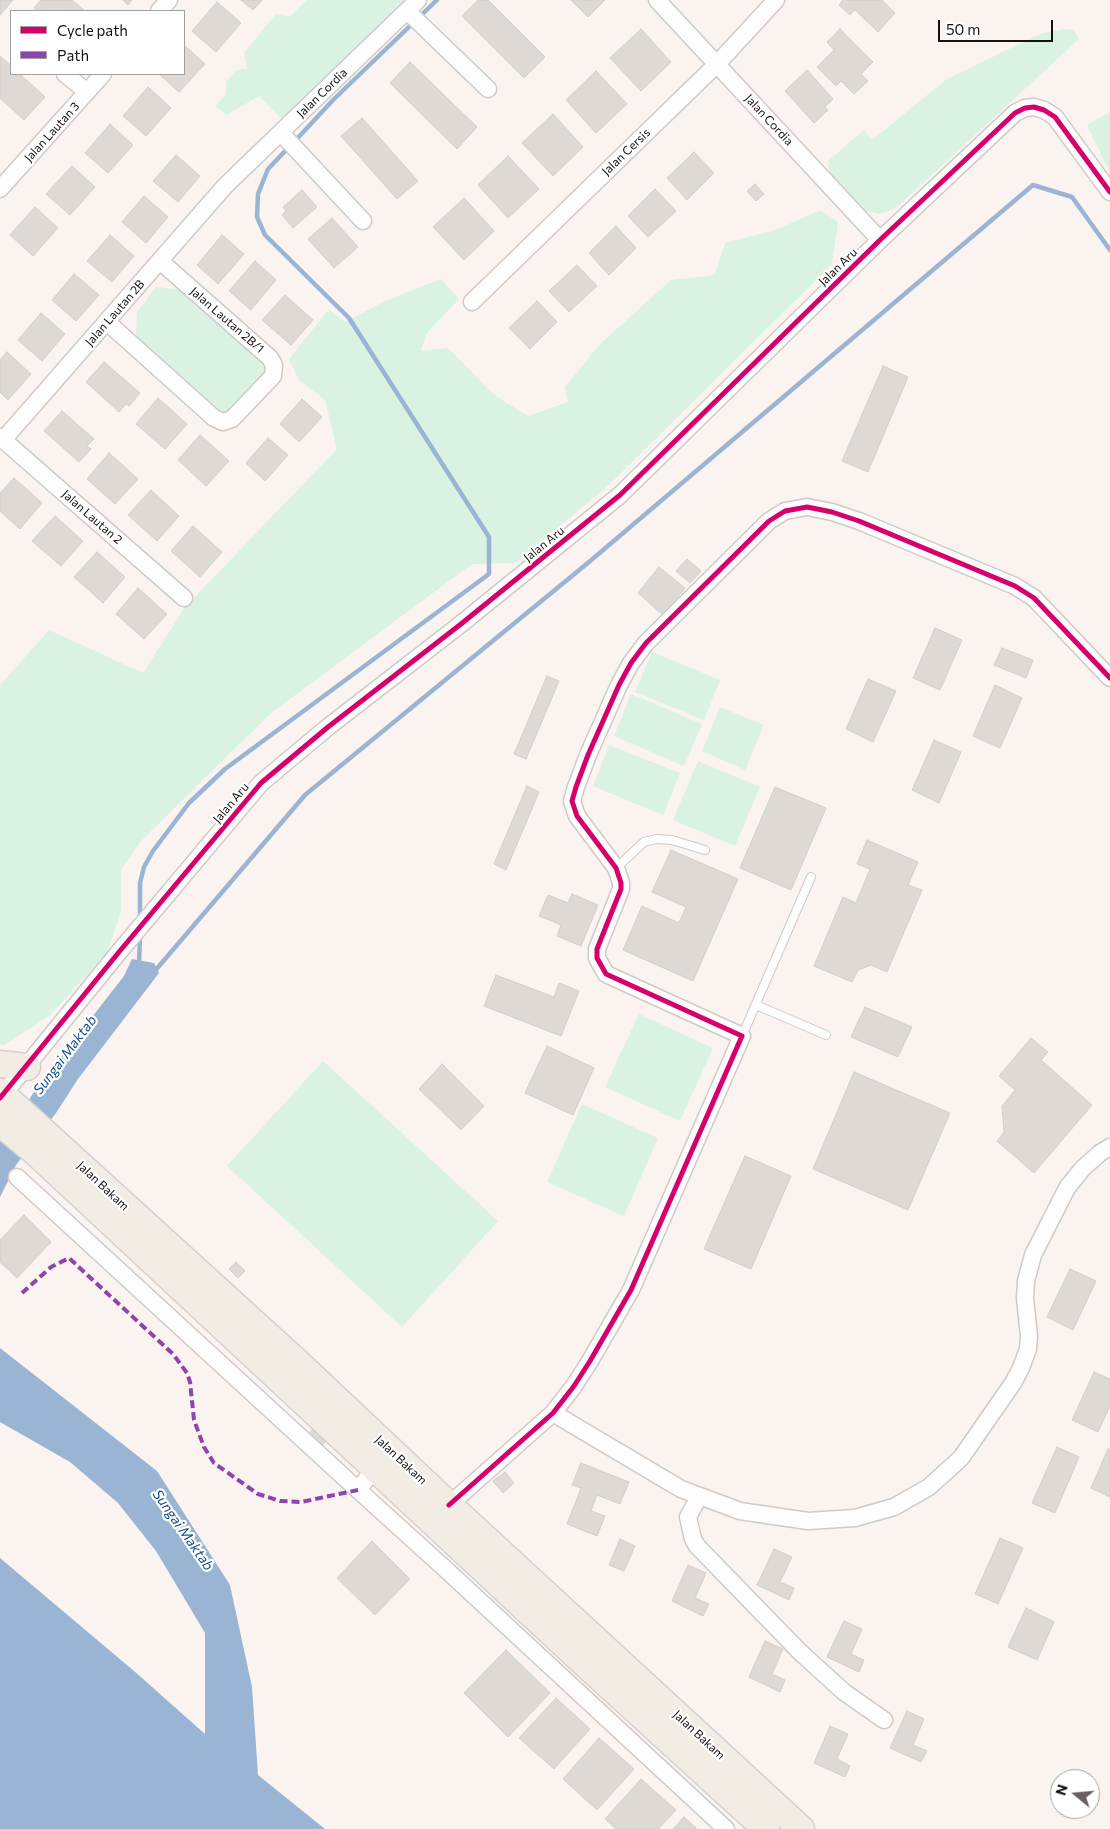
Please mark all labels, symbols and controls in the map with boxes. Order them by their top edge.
legend [10,10,185,75]
scale bar [940,10,1055,42]
text: 50 m [946,20,980,38]
text: Cycle path [57,21,128,39]
text: Path [57,46,89,64]
street label: Jalan Cordia [294,65,350,121]
street label: Jalan Cordia [742,91,796,149]
street label: Jalan Lautan 3 [21,99,83,165]
street label: Jalan Cersis [599,125,653,179]
street label: Jalan Aru [816,245,860,289]
street label: Jalan Lautan 2B [82,277,148,349]
street label: Jalan Lautan 2B/1 [187,284,267,356]
street label: Jalan Lautan 2 [59,487,125,547]
street label: Jalan Aru [521,523,567,565]
street label: Jalan Aru [210,780,252,826]
water label: Sungai Maktab [30,1012,100,1098]
street label: Jalan Bakam [74,1158,132,1214]
street label: Jalan Bakam [372,1432,430,1488]
water label: Sungai Maktab [149,1486,217,1574]
street label: Jalan Bakam [670,1707,728,1763]
north arrow [1050,1769,1100,1819]
text: N [1051,1782,1071,1797]

